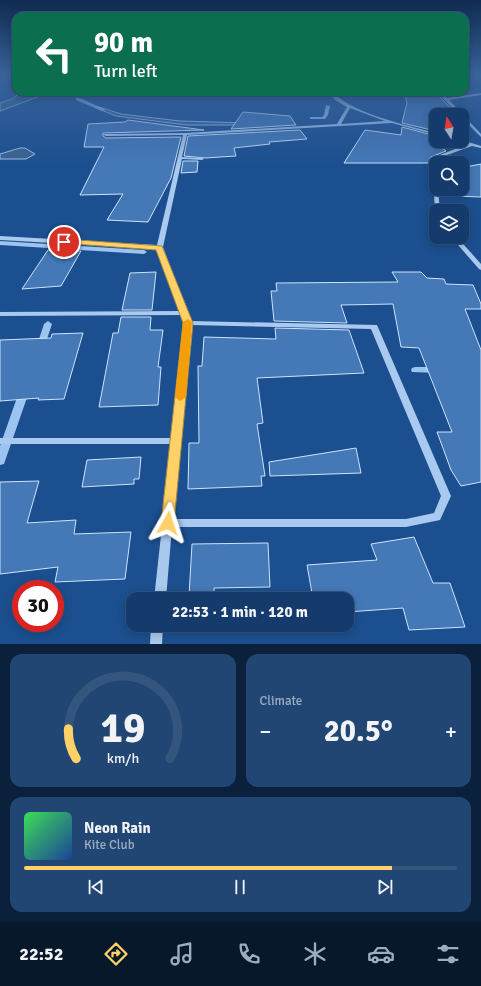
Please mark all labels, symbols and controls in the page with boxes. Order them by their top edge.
text: 90 m [94,26,153,60]
icon: left [28,28,80,80]
text: Turn left [94,60,157,82]
north arrow [429,108,469,148]
map controls [429,108,469,244]
button: search [429,156,469,196]
button: layers [429,204,469,244]
pin [47,225,81,259]
icon: arrive [53,231,75,253]
position arrow [147,502,189,544]
speed limit sign: 30 [12,580,64,632]
text: 22:53 · 1 min · 120 m [172,603,308,621]
text: Climate [260,693,302,709]
text: 19 [100,702,145,753]
text: 20.5° [324,713,393,750]
text: − [260,718,271,745]
text: + [445,718,457,745]
text: km/h [107,749,139,766]
text: Neon Rain [84,819,151,837]
text: Kite Club [84,837,135,853]
icon: previous [85,876,107,898]
icon: pause [229,876,251,898]
icon: next [374,876,396,898]
icon: directions [102,940,130,968]
icon: music [168,940,196,968]
icon: phone [235,940,263,968]
icon: climate [301,940,329,968]
icon: car [367,940,395,968]
icon: filters [434,940,462,968]
text: 22:52 [19,943,63,965]

